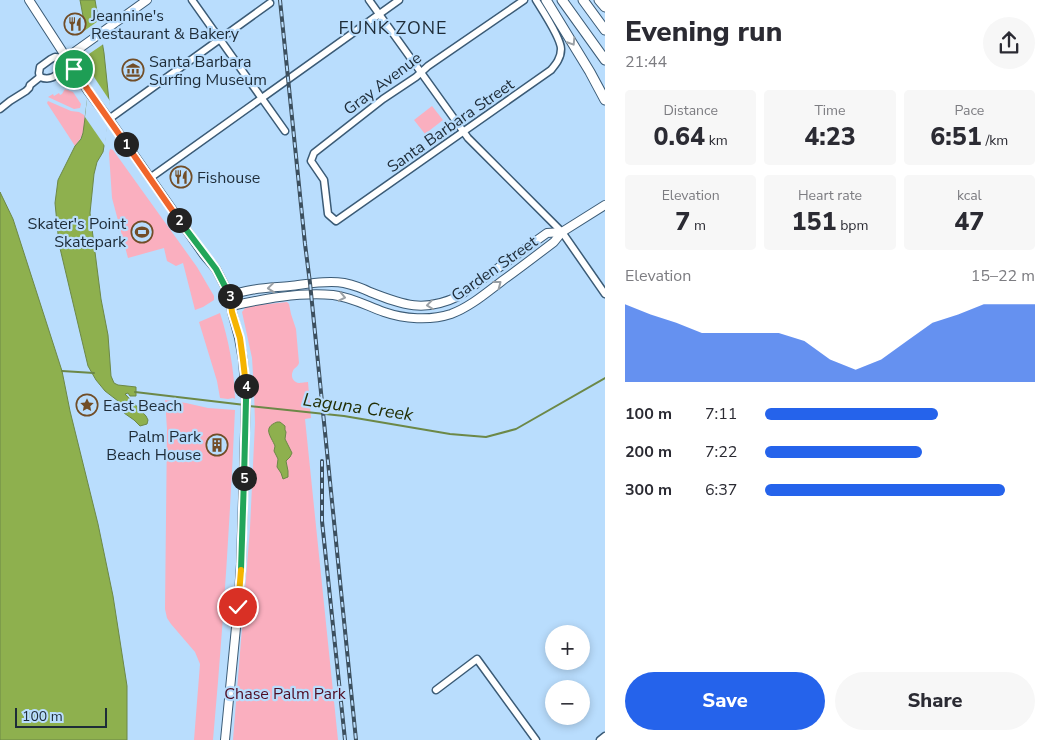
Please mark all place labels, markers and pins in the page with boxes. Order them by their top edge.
place label: Jeannine's Restaurant & Bakery [90,5,240,45]
restaurant icon: Jeannine's Restaurant & Bakery [63,12,87,36]
pin [53,48,95,90]
place label: Santa Barbara Surfing Museum [149,51,267,91]
museum icon: Santa Barbara Surfing Museum [121,58,145,82]
pin: 1 [114,132,138,156]
restaurant icon: Fishouse [169,165,193,189]
place label: Fishouse [197,167,260,189]
pin: 2 [166,208,192,232]
place label: Skater's Point Skatepark [28,213,127,253]
sports icon: Skater's Point Skatepark [130,220,154,244]
pin: 3 [218,284,242,308]
pin: 4 [234,374,258,398]
place icon: East Beach [75,393,99,417]
place label: East Beach [103,395,182,417]
place label: Palm Park Beach House [106,426,202,466]
building icon: Palm Park Beach House [205,433,229,457]
pin: 5 [232,466,256,490]
pin [217,586,259,628]

